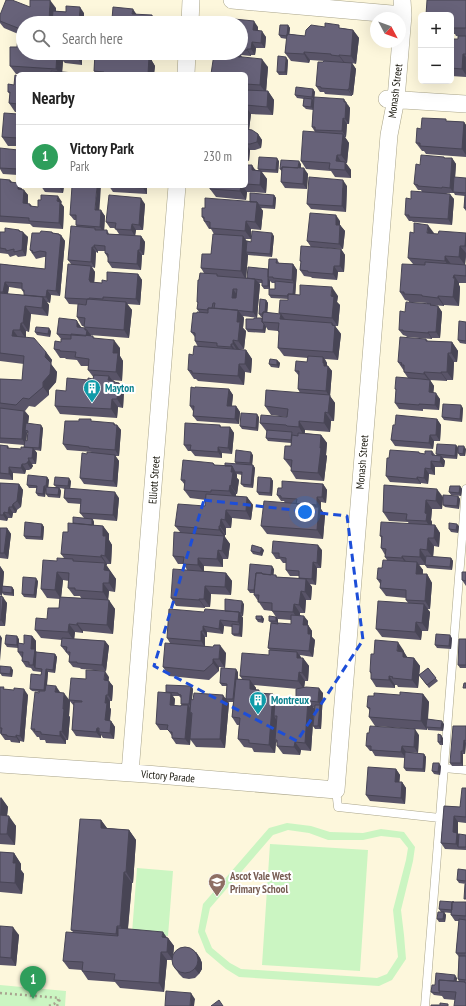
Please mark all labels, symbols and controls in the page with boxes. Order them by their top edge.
north arrow [370,12,406,48]
map controls [418,12,454,84]
button: + [418,12,454,48]
search box [16,16,248,60]
icon: search [30,27,52,49]
text: Search here [62,29,123,48]
button: − [418,48,454,84]
street label: Monash Street [385,63,405,119]
text: Nearby [32,87,75,109]
text: Victory Park [70,139,134,158]
text: 1 [42,148,48,165]
text: 230 m [203,148,232,165]
text: Park [70,158,89,175]
building icon: Mayton [82,378,102,403]
place label: Mayton [105,381,134,395]
street label: Monash Street [353,434,371,490]
street label: Elliott Street [145,456,163,504]
your location [295,502,315,522]
building icon: Montreux [248,690,268,715]
place label: Montreux [271,693,309,707]
street label: Victory Parade [139,767,196,785]
place label: Ascot Vale West Primary School [229,869,292,896]
school or university icon: Ascot Vale West Primary School [207,872,227,897]
pin: 1 [20,966,46,999]

